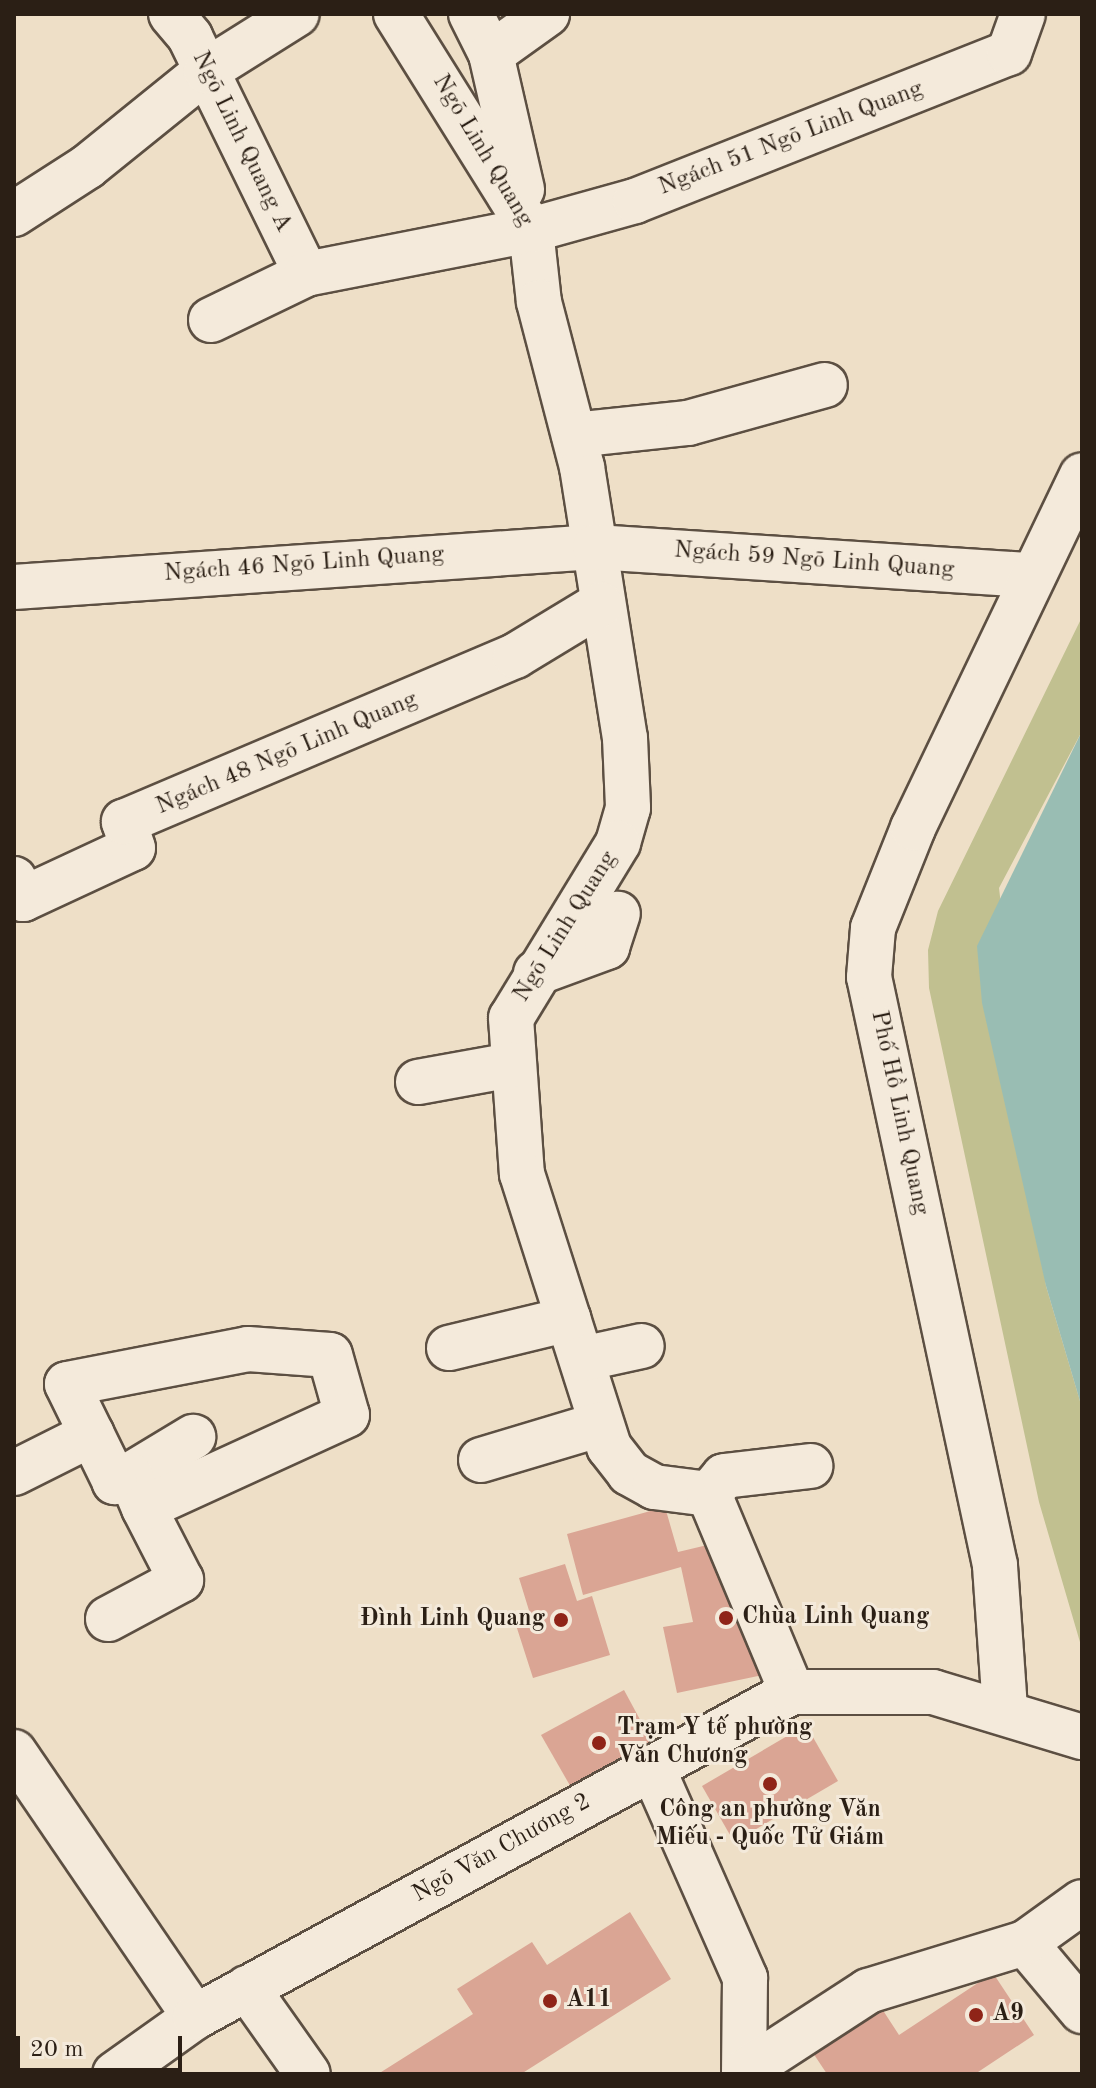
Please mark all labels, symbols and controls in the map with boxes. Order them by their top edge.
street label: Ngõ Linh Quang A [185,47,297,237]
street label: Ngõ Linh Quang [425,70,539,232]
street label: Ngách 51 Ngõ Linh Quang [655,75,927,203]
street label: Ngách 59 Ngõ Linh Quang [673,537,955,585]
street label: Ngách 46 Ngõ Linh Quang [163,541,445,589]
street label: Ngách 48 Ngõ Linh Quang [152,686,422,822]
street label: Ngõ Linh Quang [508,846,624,1008]
street label: Phố Hồ Linh Quang [863,1008,935,1218]
place label: Chùa Linh Quang [742,1604,929,1632]
place label: Đình Linh Quang [360,1606,545,1634]
marker: Chùa Linh Quang [717,1609,735,1627]
marker: Đình Linh Quang [552,1611,570,1629]
place label: Trạm Y tế phường Văn Chương [617,1715,812,1771]
marker: Trạm Y tế phường Văn Chương [588,1732,610,1754]
marker: Công an phường Văn Miếu - Quốc Tử Giám [761,1775,779,1793]
street label: Ngõ Văn Chương 2 [408,1788,596,1910]
place label: Công an phường Văn Miếu - Quốc Tử Giám [656,1797,884,1853]
place label: A11 [566,1987,612,2015]
marker: A11 [541,1992,559,2010]
place label: A9 [992,2001,1024,2029]
marker: A9 [967,2006,985,2024]
scale bar [20,2020,186,2070]
text: 20 m [30,2038,84,2062]

